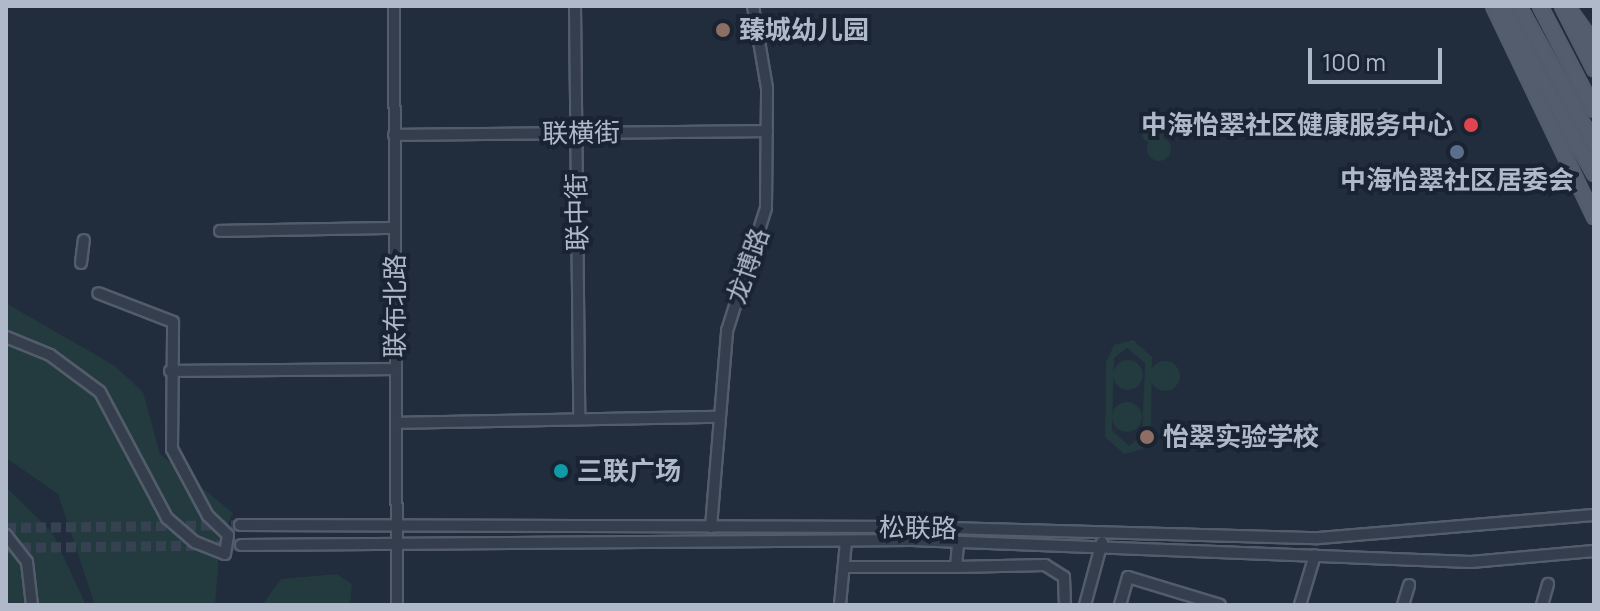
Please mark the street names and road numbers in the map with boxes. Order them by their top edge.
street label: 联横街 [542,117,620,149]
street label: 联中街 [561,173,593,251]
street label: 龙博路 [721,224,775,308]
street label: 联布北路 [379,254,411,358]
street label: 松联路 [879,512,957,544]

